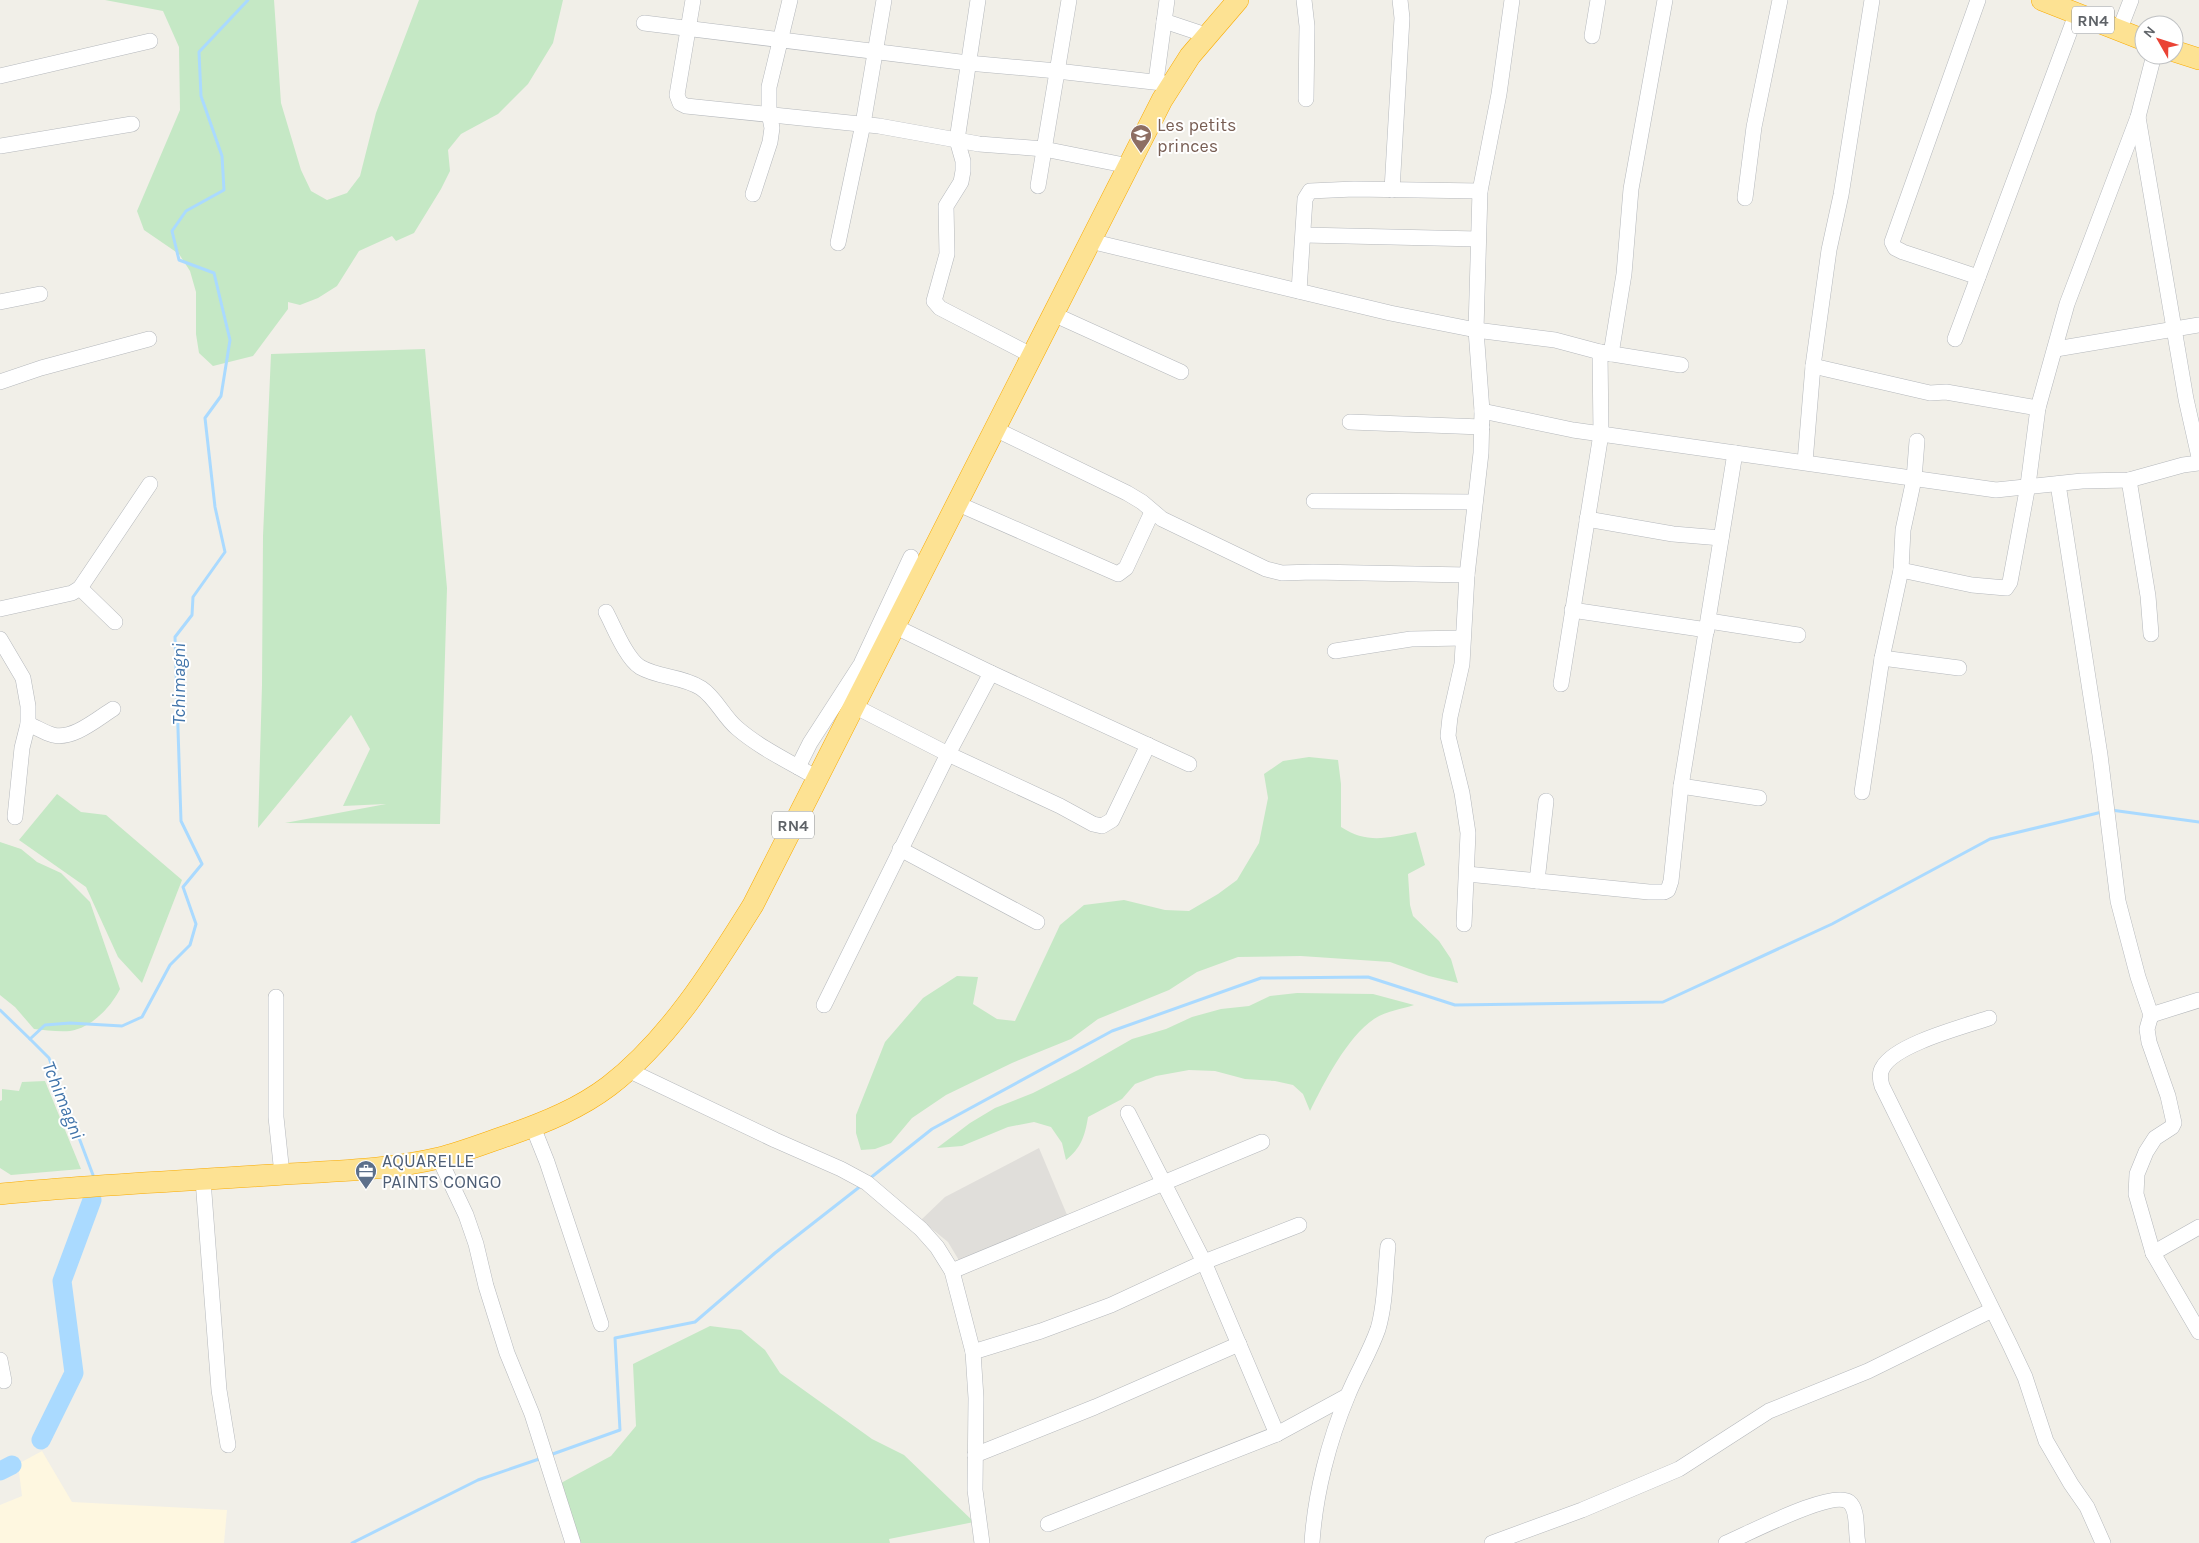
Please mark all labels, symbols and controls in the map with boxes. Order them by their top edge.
road number: RN4 [2072,6,2114,34]
north arrow [2134,15,2184,65]
text: N [2140,23,2159,41]
place label: Les petits princes [1157,114,1237,157]
school or university icon: Les petits princes [1129,123,1153,154]
water label: Tchimagni [168,643,190,725]
road number: RN4 [772,812,814,838]
water label: Tchimagni [37,1058,89,1143]
place label: AQUARELLE PAINTS CONGO [382,1150,501,1193]
office icon: AQUARELLE PAINTS CONGO [354,1159,378,1190]

